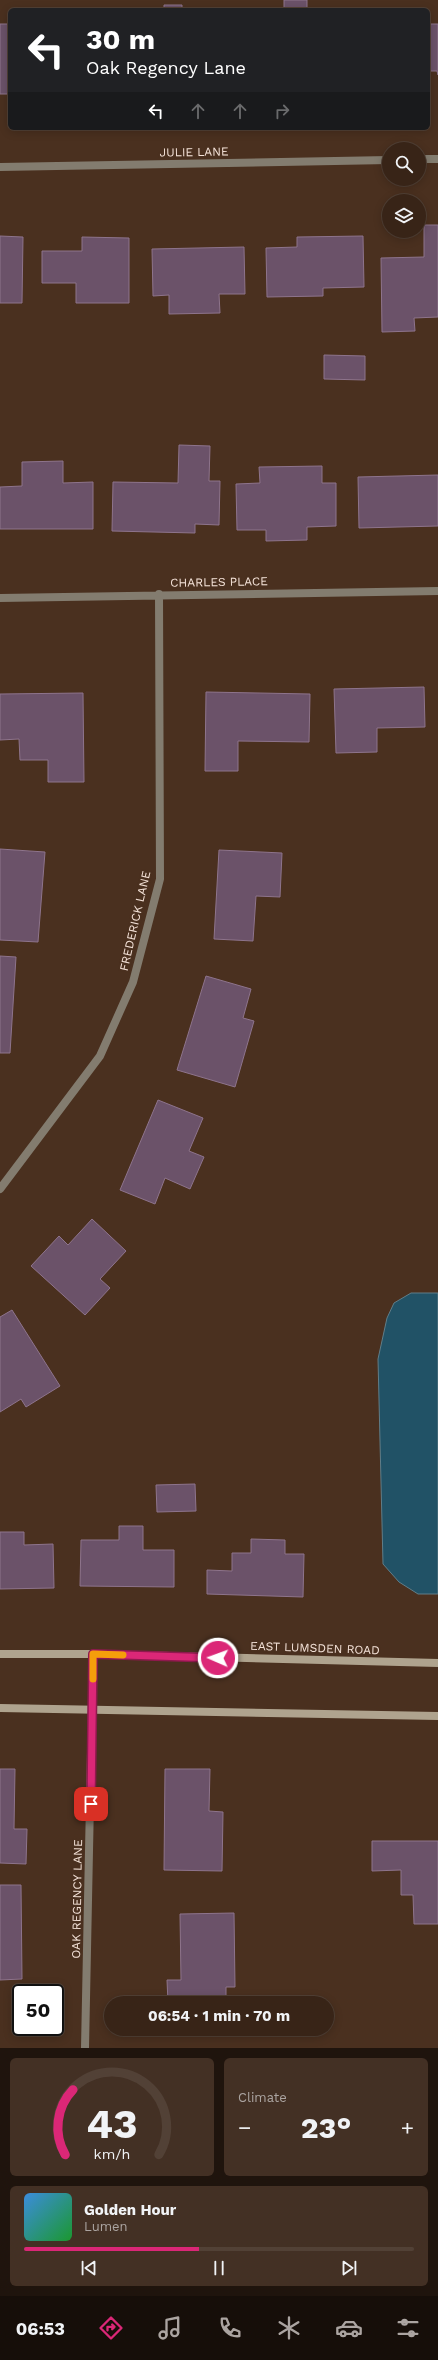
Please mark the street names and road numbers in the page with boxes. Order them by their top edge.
street label: JULIE LANE [159,144,229,160]
street label: CHARLES PLACE [170,574,268,590]
street label: FREDERICK LANE [117,869,153,972]
street label: EAST LUMSDEN ROAD [250,1639,380,1657]
street label: OAK REGENCY LANE [69,1839,85,1959]

